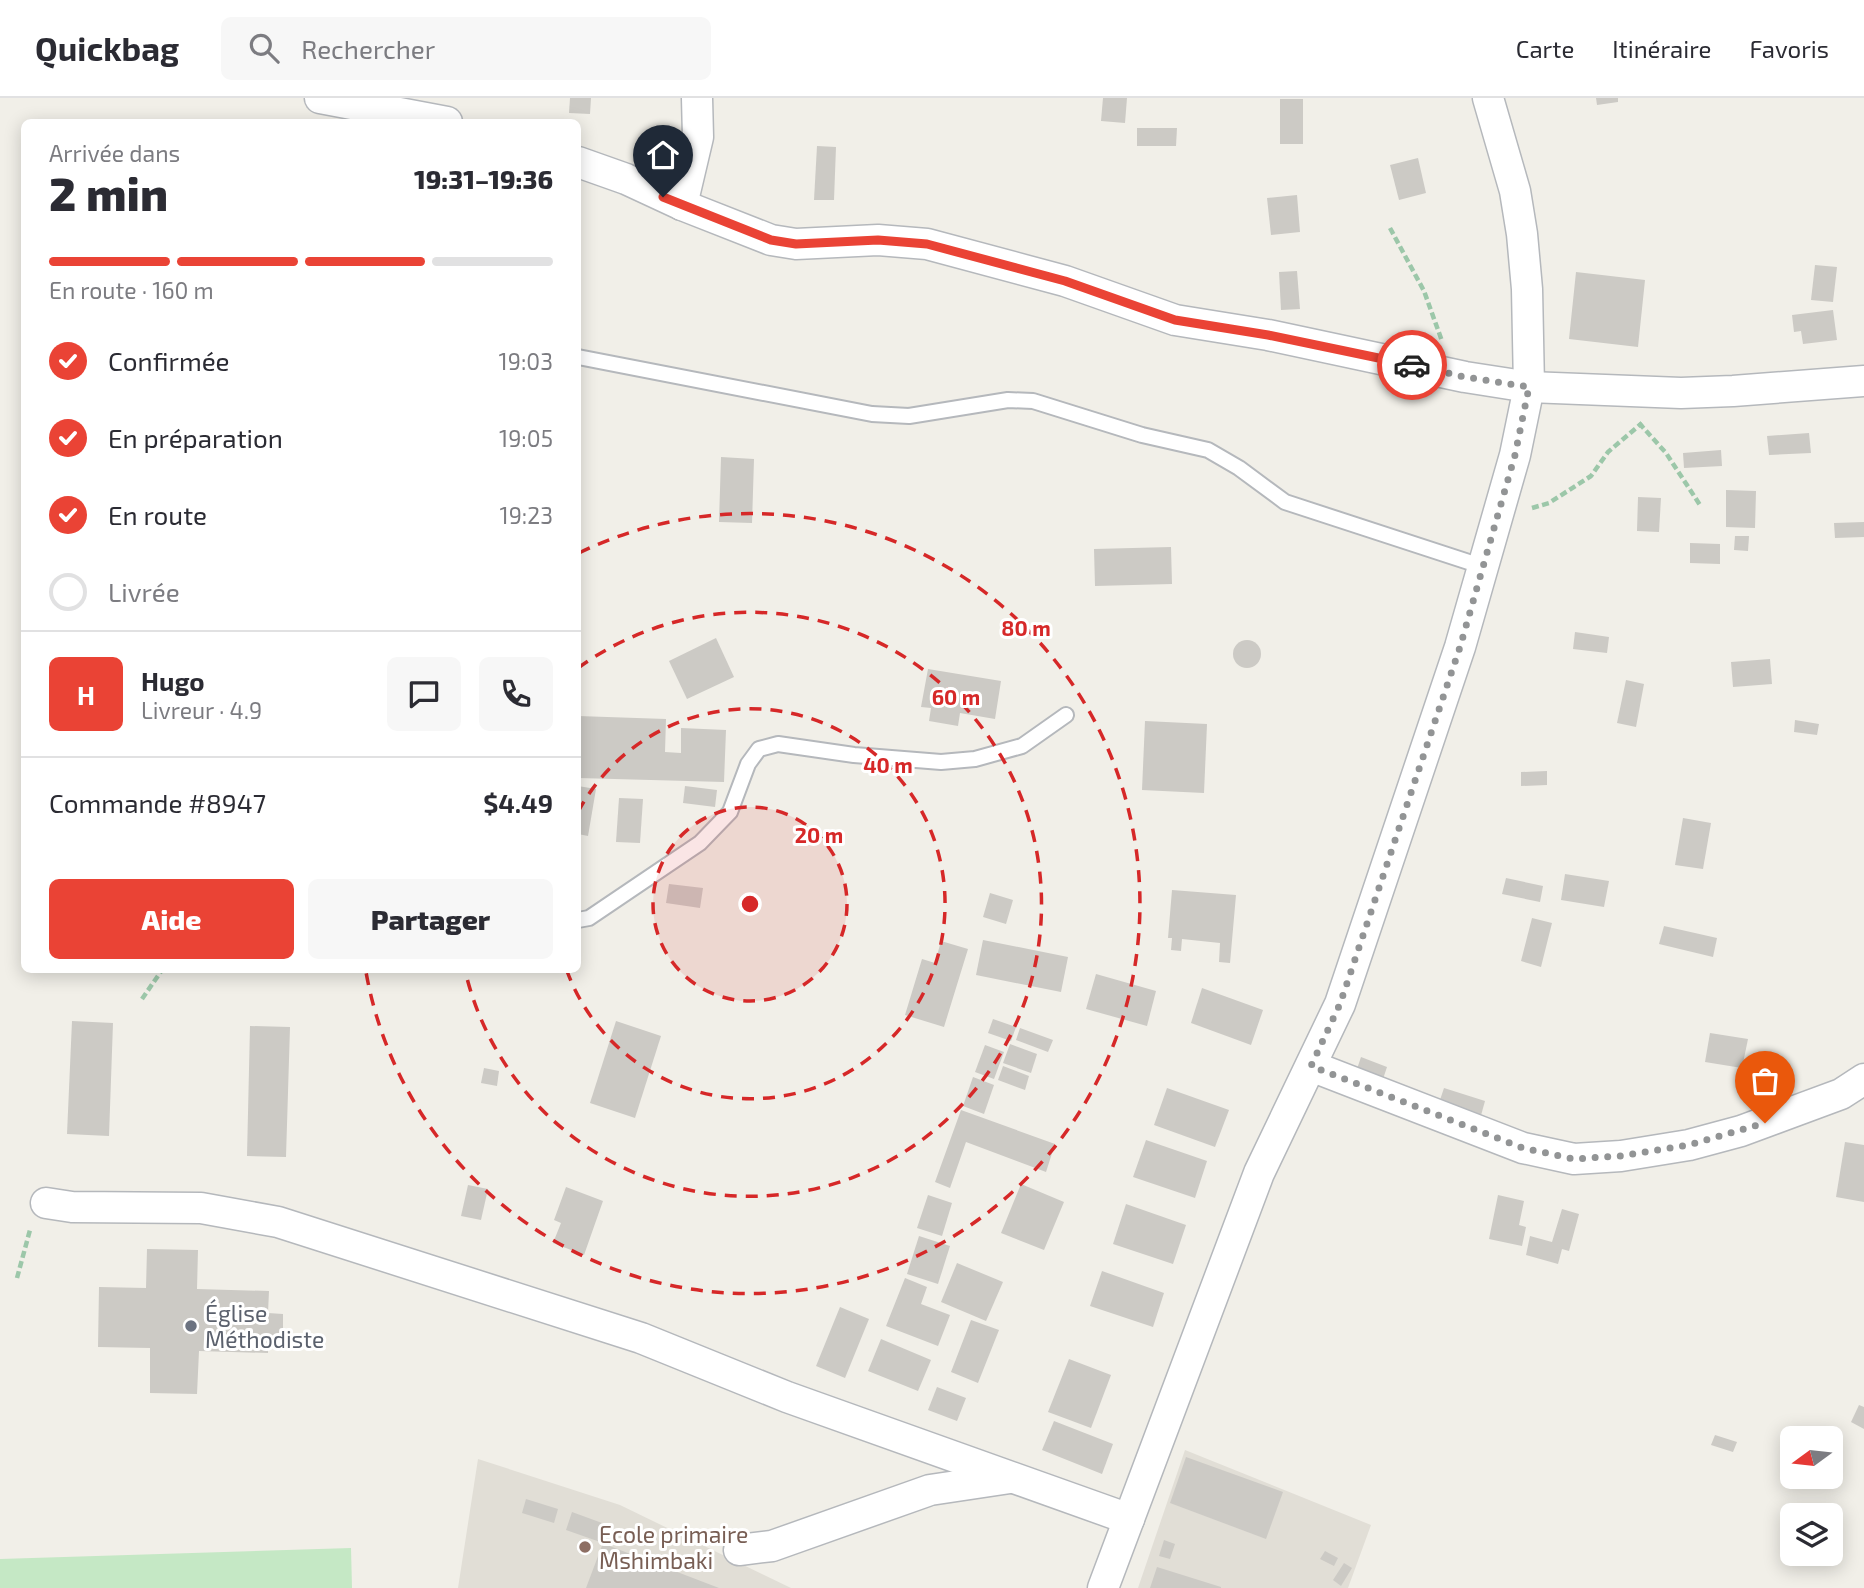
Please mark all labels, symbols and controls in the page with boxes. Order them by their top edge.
search box [221,17,711,80]
text: Quickbag [35,28,179,68]
icon: search [245,29,283,67]
text: Rechercher [301,33,435,64]
text: Carte [1516,34,1574,63]
text: Itinéraire [1612,34,1711,63]
text: Favoris [1749,34,1829,63]
pin [633,125,693,197]
icon: home [644,136,682,174]
text: Arrivée dans [49,139,180,167]
text: 19:31–19:36 [414,163,553,194]
text: 2 min [49,165,168,220]
text: En route · 160 m [49,276,214,304]
courier [1377,330,1447,400]
icon: check [49,342,87,380]
text: Confirmée [108,345,230,376]
icon: car [1393,346,1431,384]
text: 19:03 [499,347,553,375]
icon: check [49,419,87,457]
text: En préparation [108,422,283,453]
text: 19:05 [499,424,553,452]
icon: check [49,496,87,534]
text: En route [108,499,207,530]
text: 19:23 [500,501,553,529]
text: Livrée [108,576,180,607]
text: 80 m [1001,615,1051,640]
button: chat [387,657,461,731]
button: phone [479,657,553,731]
text: Hugo [141,665,205,696]
text: H [77,679,95,710]
text: 60 m [932,684,980,709]
text: Livreur · 4.9 [141,696,262,724]
text: 40 m [863,752,913,777]
text: Commande #8947 [49,787,266,818]
text: $4.49 [483,787,553,818]
text: 20 m [795,822,843,847]
button: Aide [49,879,294,959]
button: Partager [308,879,553,959]
centre of rings [738,892,762,916]
pin [1735,1051,1795,1123]
icon: bag [1746,1062,1784,1100]
place label: Église Méthodiste [205,1299,324,1353]
marker: Église Méthodiste [183,1318,199,1334]
north arrow [1780,1426,1843,1489]
map controls [1780,1426,1843,1566]
button: layers [1780,1503,1843,1566]
place label: Ecole primaire Mshimbaki [599,1520,748,1574]
marker: Ecole primaire Mshimbaki [577,1539,593,1555]

